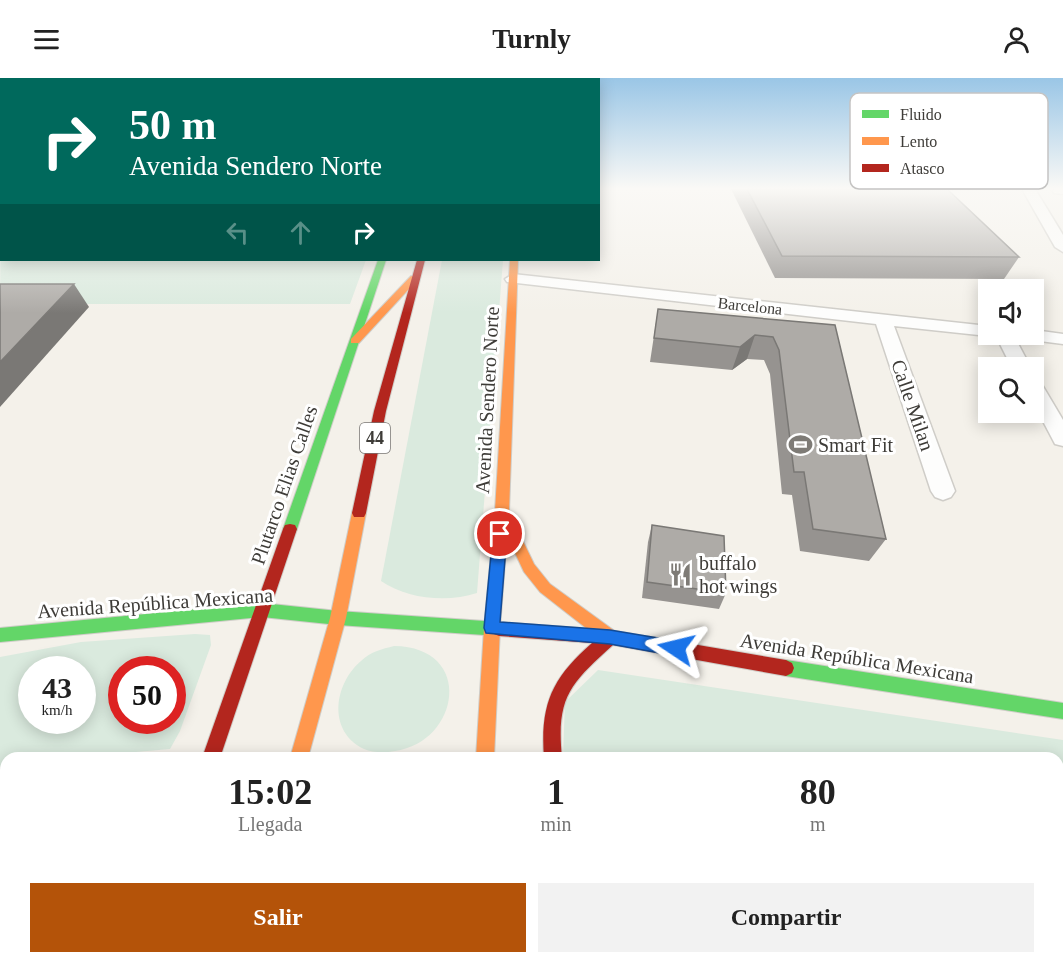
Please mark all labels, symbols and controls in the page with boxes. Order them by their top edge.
icon: menu [30,23,63,56]
icon: person [1000,23,1033,56]
text: Turnly [492,24,571,54]
legend [850,93,1048,189]
icon: right [30,102,108,180]
text: 50 m [129,102,217,148]
text: Fluido [900,106,942,123]
text: Lento [900,133,937,150]
text: Avenida Sendero Norte [129,151,382,181]
text: Atasco [900,160,944,177]
icon: left [221,216,254,249]
icon: ahead [284,216,317,249]
icon: right [347,216,380,249]
map controls [978,279,1044,423]
button: sound [978,279,1044,345]
street label: Barcelona [717,294,783,318]
street label: Avenida Sendero Norte [471,306,503,494]
street label: Calle Milan [887,357,939,453]
button: search [978,357,1044,423]
street label: Plutarco Elias Calles [246,402,322,567]
road number: 44 [360,423,390,453]
sports icon: Smart Fit [787,432,813,458]
place label: Smart Fit [818,434,893,456]
pin [474,508,525,559]
icon: arrive [483,517,516,550]
place label: buffalo hot wings [699,552,778,598]
restaurant icon: buffalo hot wings [668,562,694,588]
street label: Avenida República Mexicana [36,584,274,623]
position arrow [644,616,708,680]
street label: Avenida República Mexicana [738,629,975,688]
speed limit sign: 50 [108,656,186,734]
text: 43 [42,671,72,704]
text: km/h [42,702,72,718]
text: 15:02 [228,772,312,812]
text: 1 [547,772,565,812]
text: 80 [800,772,836,812]
text: Llegada [238,813,302,835]
text: min [540,813,572,835]
text: m [810,813,826,835]
button: Salir [30,883,526,952]
button: Compartir [538,883,1034,952]

